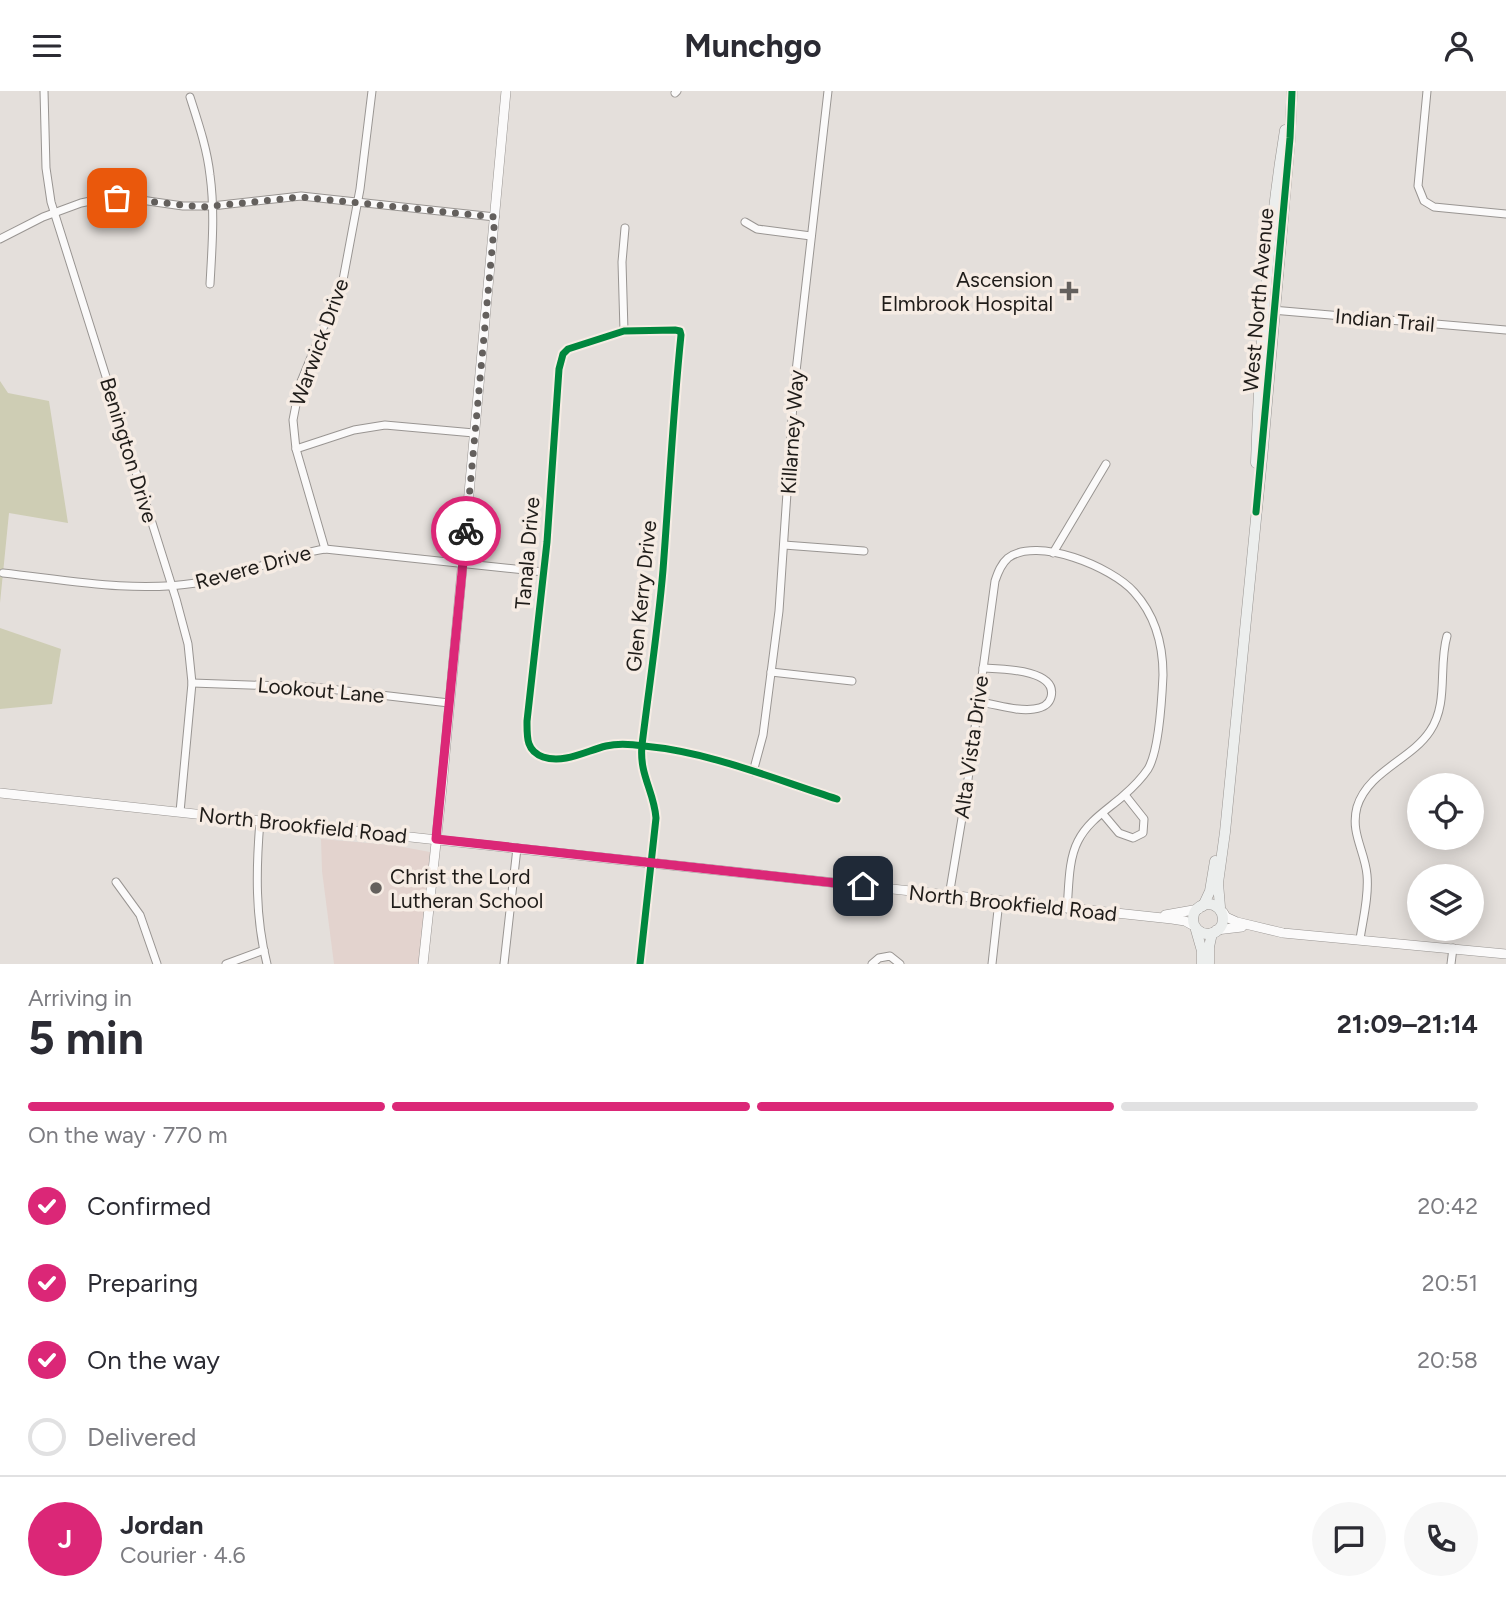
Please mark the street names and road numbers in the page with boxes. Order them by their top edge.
street label: West North Avenue [1237,207,1279,393]
street label: Warwick Drive [284,275,354,409]
street label: Indian Trail [1334,303,1436,337]
street label: Killarney Way [775,369,809,495]
street label: Benington Drive [95,374,163,526]
street label: Tanala Drive [510,496,544,610]
street label: Glen Kerry Drive [621,519,661,673]
street label: Revere Drive [192,540,314,594]
street label: Lookout Lane [257,672,385,708]
street label: Alta Vista Drive [949,674,993,820]
street label: North Brookfield Road [198,802,408,848]
street label: North Brookfield Road [908,880,1118,926]

